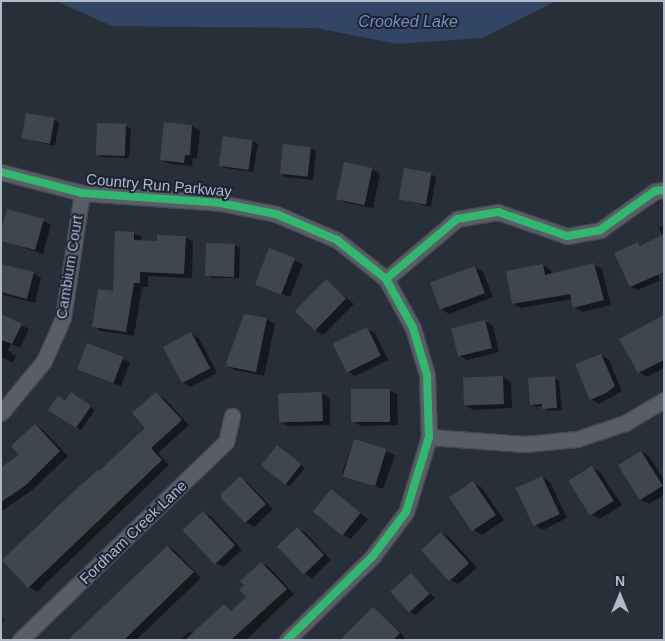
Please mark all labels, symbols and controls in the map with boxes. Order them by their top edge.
water label: Crooked Lake [358,12,458,32]
street label: Country Run Parkway [86,170,232,200]
street label: Cambium Court [52,214,86,320]
street label: Fordham Creek Lane [76,476,190,588]
north arrow [595,571,645,621]
text: N [615,573,625,589]

